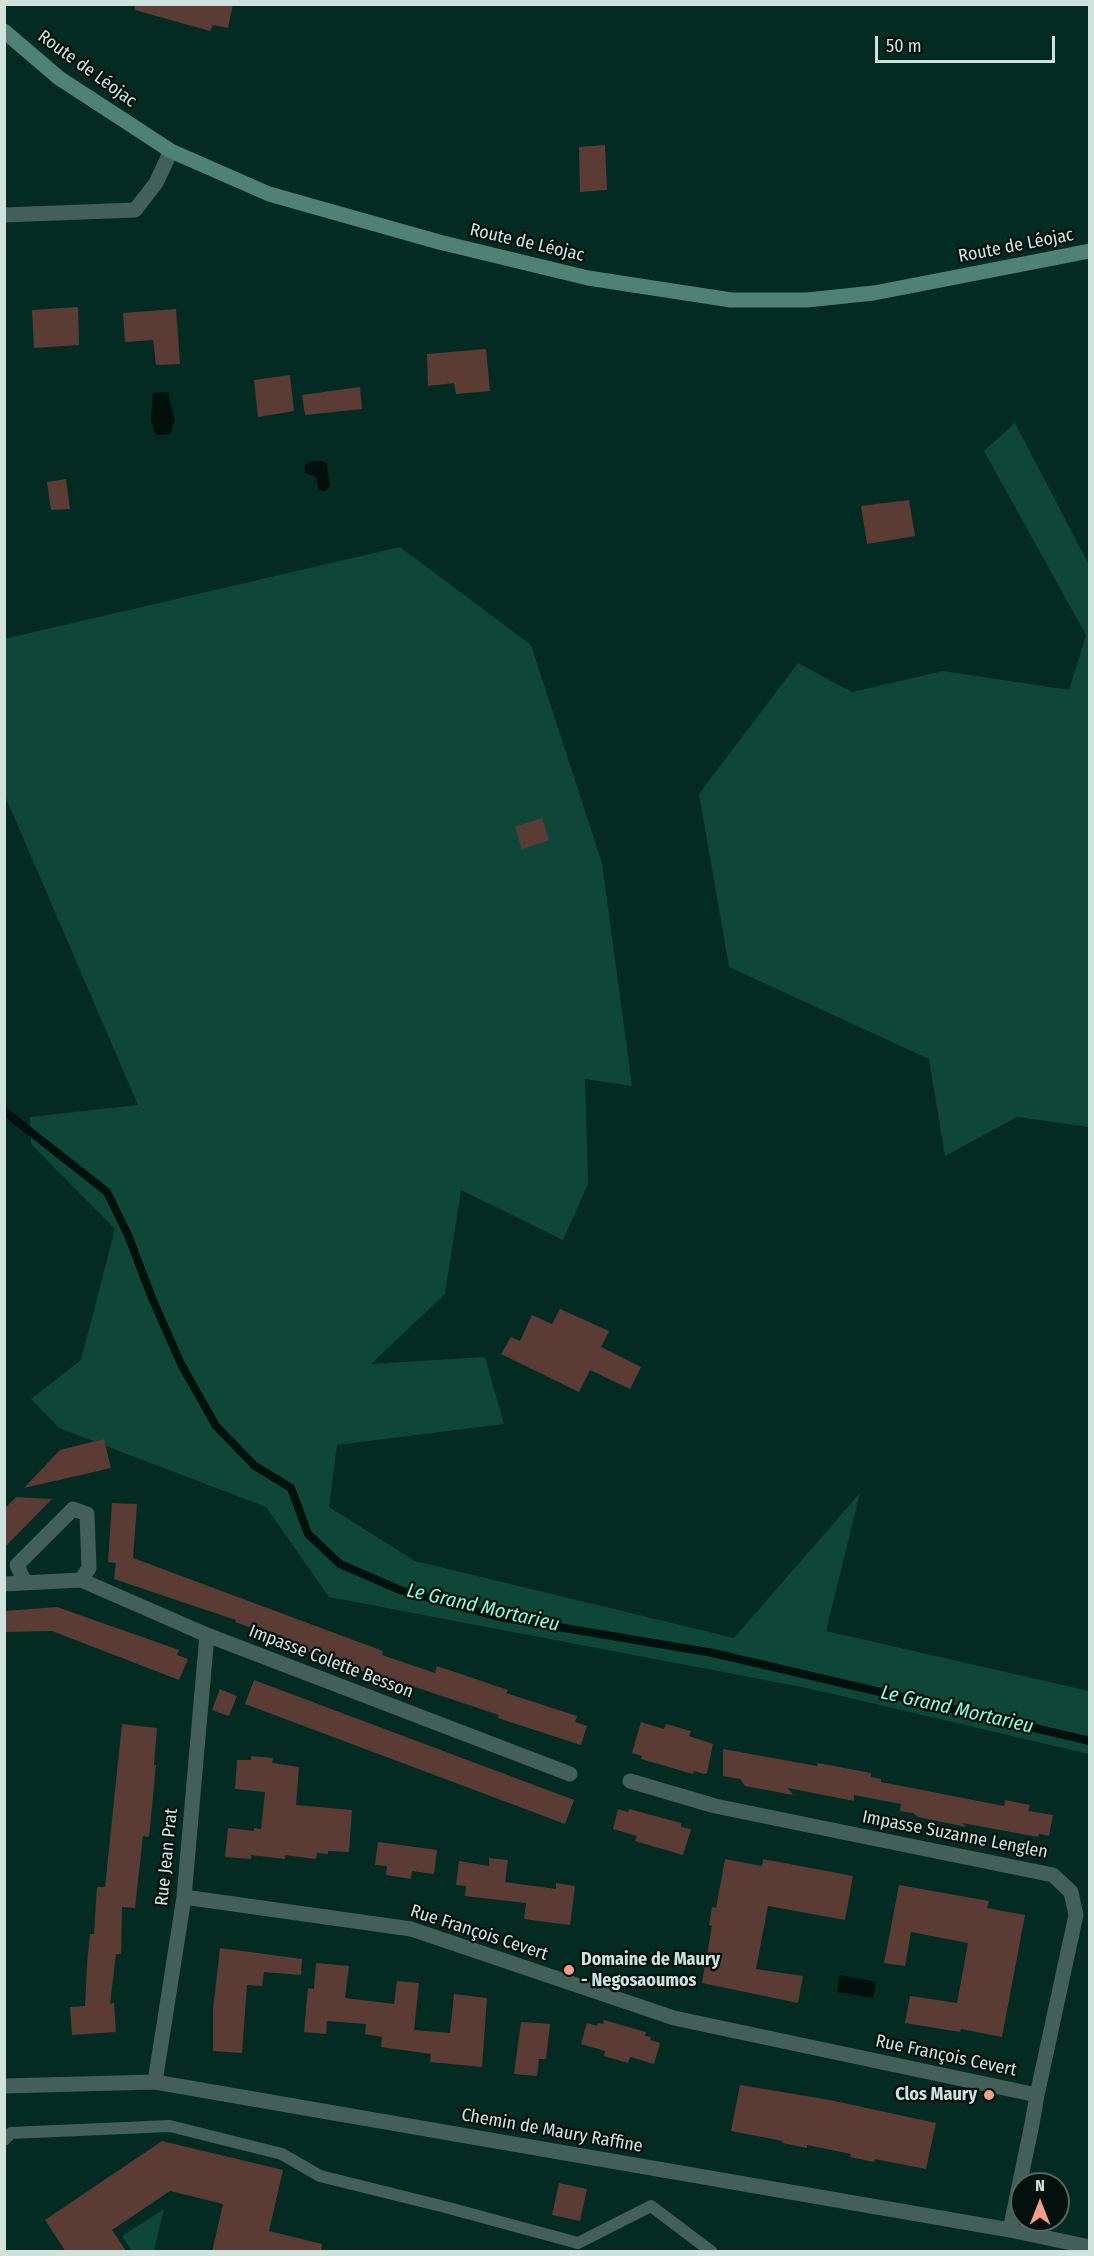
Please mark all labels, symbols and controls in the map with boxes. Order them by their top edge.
scale bar [878,24,1058,62]
street label: Route de Léojac [33,26,141,112]
text: 50 m [886,35,922,57]
street label: Route de Léojac [468,219,586,267]
street label: Route de Léojac [957,224,1075,268]
water label: Le Grand Mortarieu [404,1579,562,1637]
street label: Impasse Colette Besson [246,1621,416,1703]
water label: Le Grand Mortarieu [878,1681,1036,1739]
street label: Impasse Suzanne Lenglen [860,1806,1050,1864]
street label: Rue Jean Prat [151,1807,183,1907]
street label: Rue François Cevert [407,1901,551,1965]
place label: Domaine de Maury - Negosaoumos [581,1949,720,1992]
marker: Domaine de Maury - Negosaoumos [562,1963,576,1977]
street label: Rue François Cevert [874,2031,1018,2081]
place label: Clos Maury [895,2084,977,2106]
marker: Clos Maury [982,2088,996,2102]
street label: Chemin de Maury Raffine [460,2104,644,2158]
north arrow [1010,2172,1070,2232]
text: N [1035,2176,1045,2195]

